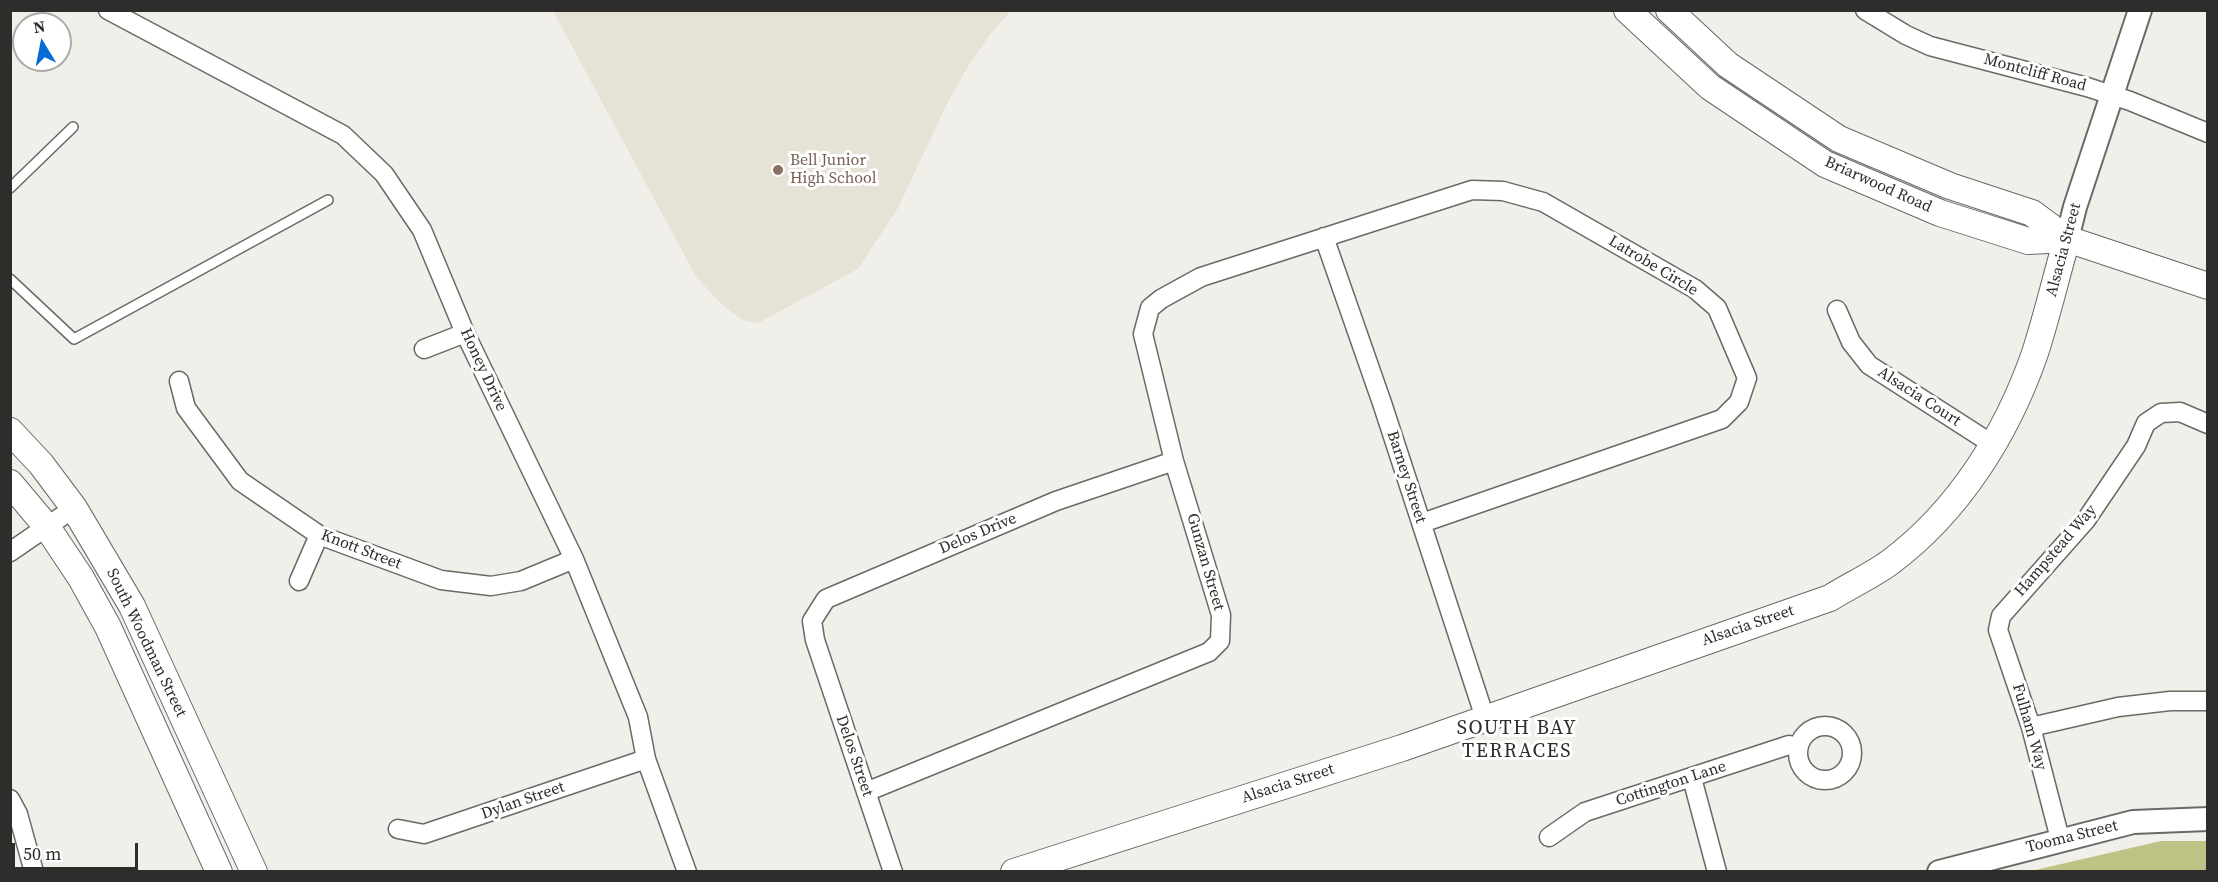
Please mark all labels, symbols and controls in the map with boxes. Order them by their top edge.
north arrow [12,12,72,72]
text: N [32,14,47,38]
street label: Montcliff Road [1982,50,2088,96]
place label: Bell Junior High School [790,151,876,189]
street label: Briarwood Road [1822,153,1934,217]
marker: Bell Junior High School [771,163,785,177]
street label: Alsacia Street [2042,201,2086,299]
street label: Latrobe Circle [1605,232,1701,300]
street label: Honey Drive [455,325,511,415]
street label: Alsacia Court [1874,363,1964,431]
street label: Barney Street [1382,428,1430,526]
street label: Hampstead Way [2011,501,2101,601]
street label: Delos Drive [936,509,1020,559]
street label: Gunzan Street [1182,511,1228,613]
street label: Knott Street [318,526,404,574]
street label: South Woodman Street [102,566,190,720]
street label: Alsacia Street [1699,601,1797,651]
street label: Fulham Way [2007,681,2051,773]
street label: Delos Street [831,713,877,799]
district label: SOUTH BAY TERRACES [1457,717,1577,764]
street label: Cottington Lane [1613,757,1729,811]
street label: Alsacia Street [1239,760,1337,808]
street label: Dylan Street [479,778,567,824]
street label: Tooma Street [2024,816,2120,858]
scale bar [15,831,141,869]
text: 50 m [23,841,61,866]

